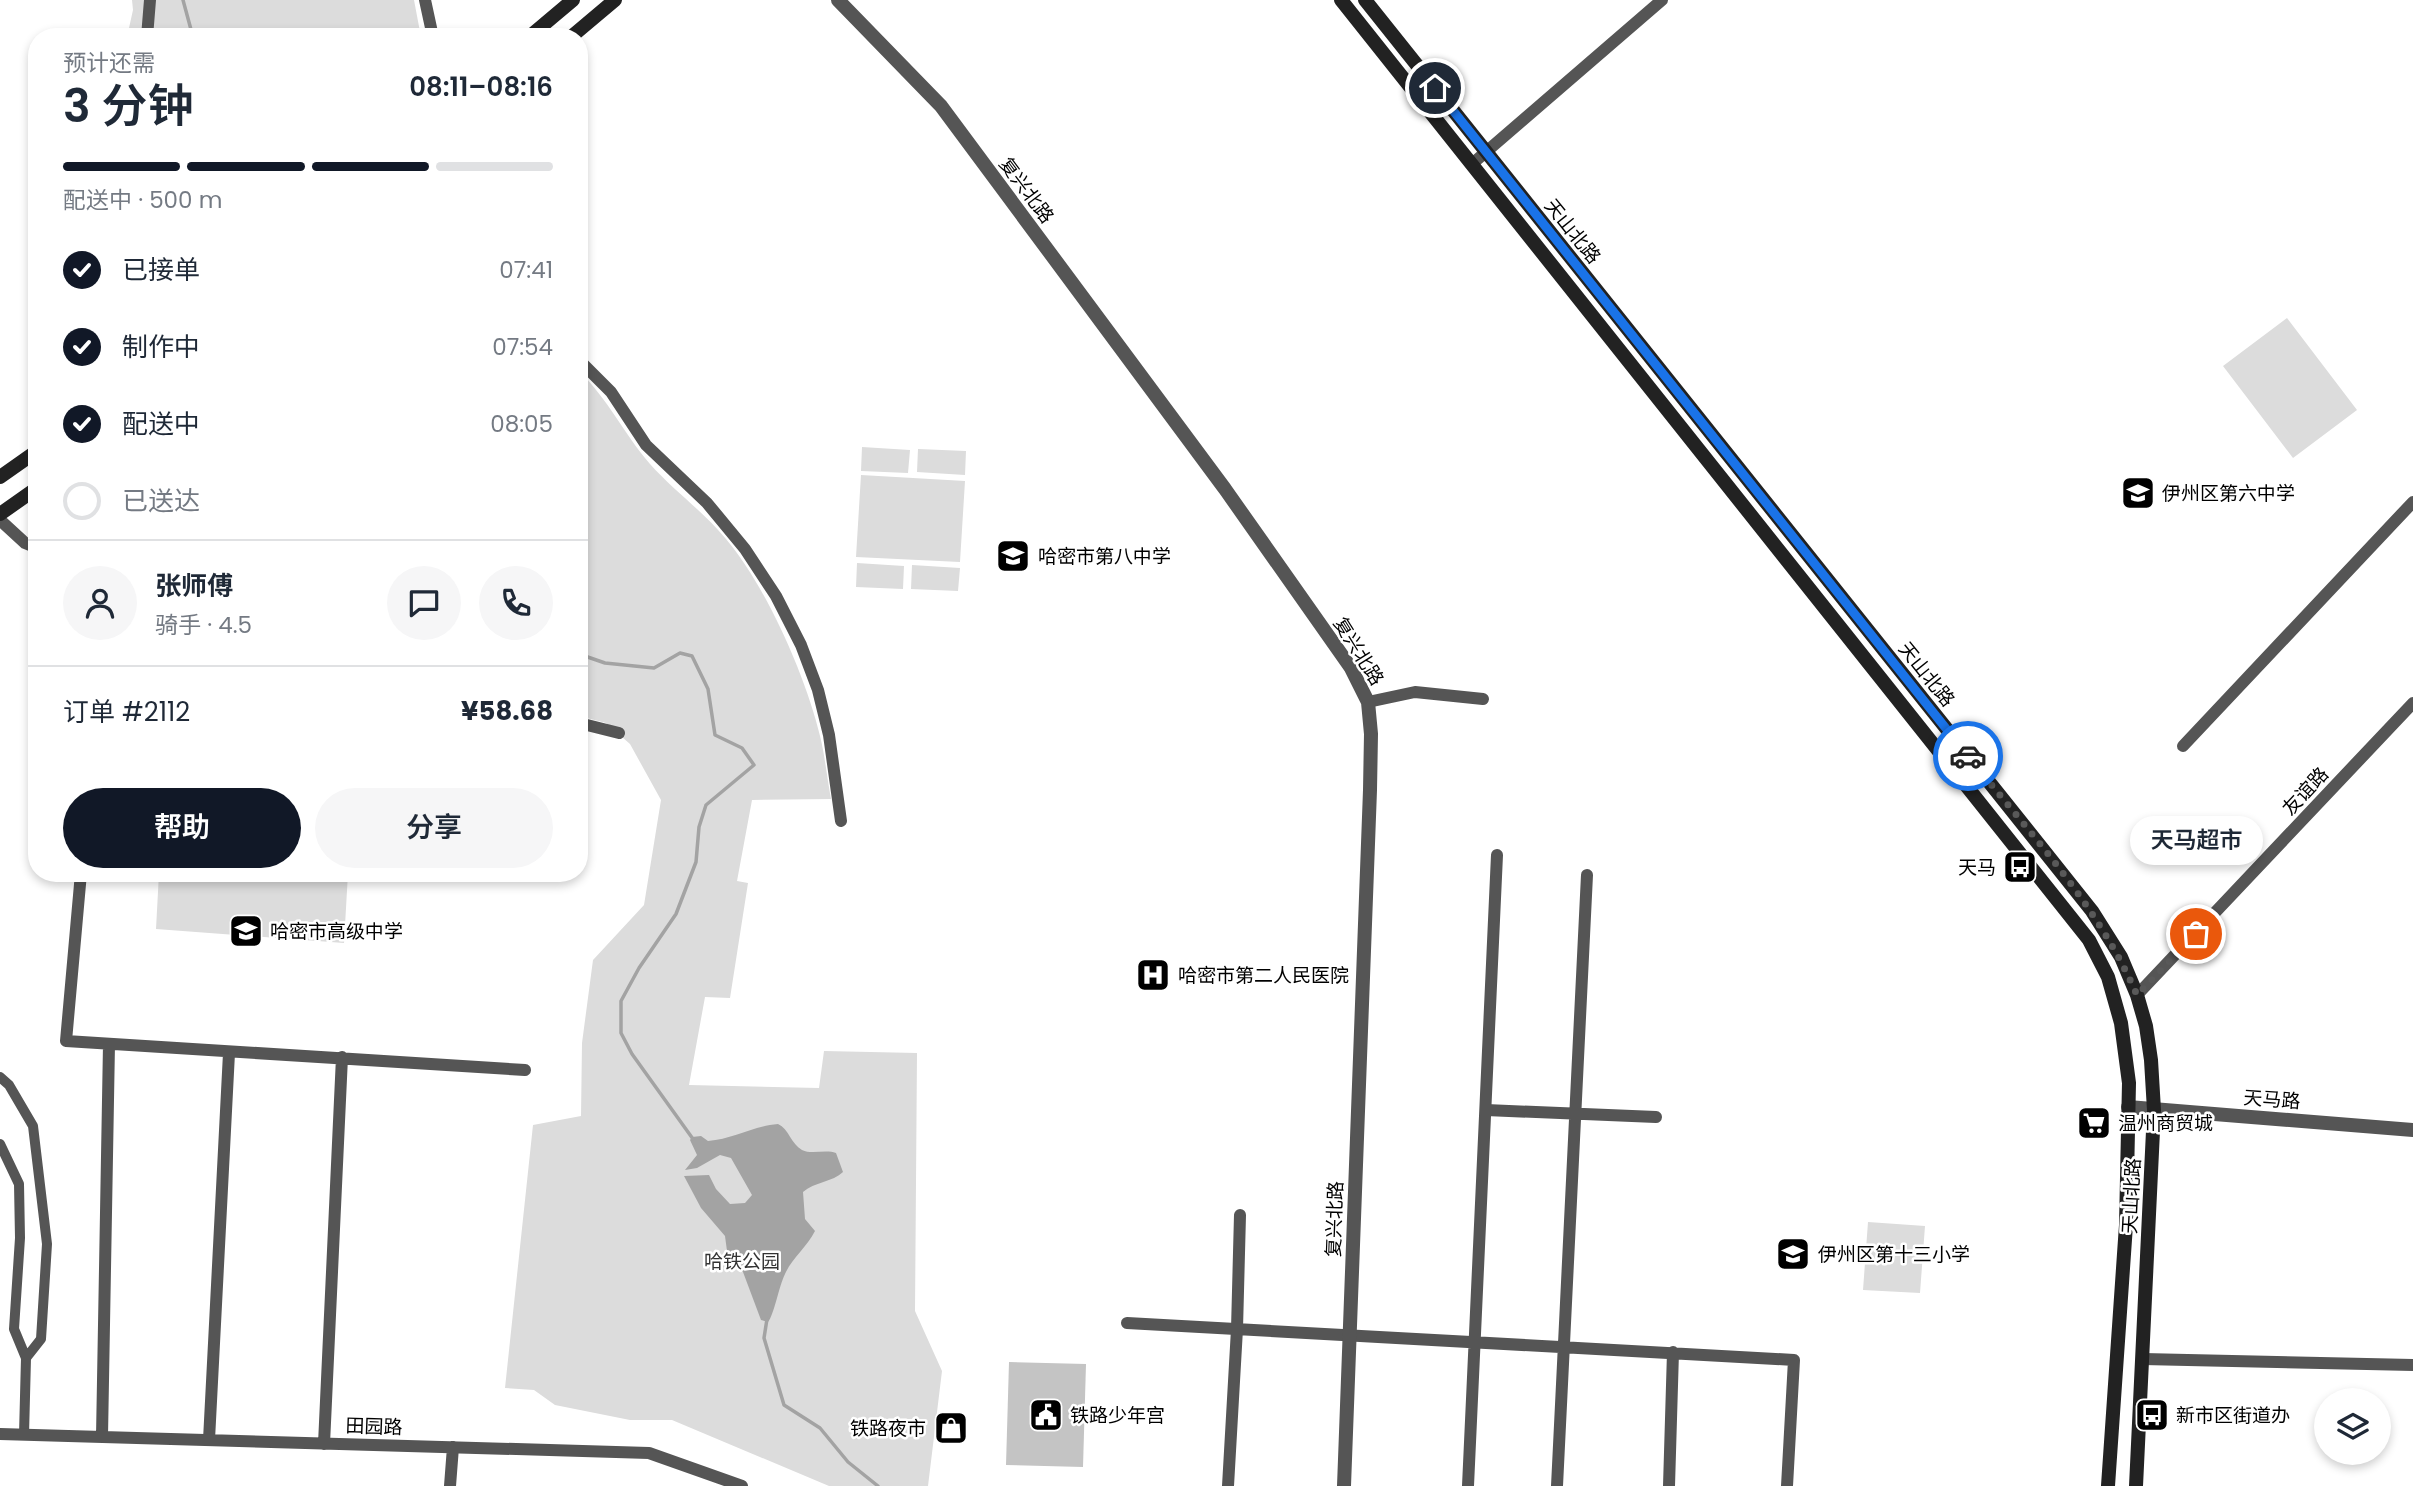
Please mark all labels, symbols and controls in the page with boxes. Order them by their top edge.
text: 预计还需 [63,47,155,79]
pin [1405,58,1465,118]
text: 08:11–08:16 [409,69,553,105]
icon: home [1416,69,1454,107]
text: 3 分钟 [63,74,194,138]
street label: 复兴北路 [993,152,1060,229]
text: 配送中 · 500 m [63,184,222,216]
street label: 天山北路 [1538,193,1607,269]
icon: check [63,251,101,289]
text: 已接单 [122,252,200,288]
text: 07:41 [499,254,553,286]
icon: check [63,328,101,366]
text: 制作中 [122,329,200,365]
text: 07:54 [492,331,553,363]
icon: check [63,405,101,443]
text: 配送中 [122,406,200,442]
text: 08:05 [490,408,553,440]
school or university icon: 伊州区第六中学 [2119,474,2157,512]
place label: 伊州区第六中学 [2162,480,2295,507]
text: 已送达 [122,483,200,519]
school or university icon: 哈密市第八中学 [994,537,1032,575]
place label: 哈密市第八中学 [1038,543,1171,570]
button: person [63,566,137,640]
button: chat [387,566,461,640]
button: phone [479,566,553,640]
text: 张师傅 [155,568,233,604]
text: 骑手 · 4.5 [155,609,252,641]
street label: 复兴北路 [1327,612,1390,691]
street label: 天山北路 [1892,636,1961,712]
text: ¥58.68 [461,693,553,729]
text: 订单 #2112 [63,694,190,730]
courier [1933,721,2003,791]
icon: car [1949,737,1987,775]
street label: 友谊路 [2276,761,2335,821]
button: 帮助 [63,788,301,868]
button: 分享 [315,788,553,868]
callout: 天马超市 [2130,815,2262,864]
text: 天马超市 [2151,824,2243,856]
bus stop icon: 天马 [2001,848,2039,886]
place label: 天马 [1958,854,1996,881]
pin [2166,904,2226,964]
school or university icon: 哈密市高级中学 [227,912,265,950]
icon: bag [2177,915,2215,953]
place label: 哈密市高级中学 [270,918,403,945]
hospital icon: 哈密市第二人民医院 [1134,956,1172,994]
place label: 哈密市第二人民医院 [1178,962,1349,989]
street label: 天马路 [2243,1084,2301,1115]
supermarket icon: 温州商贸城 [2075,1104,2113,1142]
place label: 温州商贸城 [2118,1110,2213,1137]
street label: 天山北路 [2116,1157,2147,1235]
street label: 复兴北路 [1320,1181,1349,1257]
school or university icon: 伊州区第十三小学 [1774,1235,1812,1273]
place label: 伊州区第十三小学 [1818,1241,1970,1268]
park label: 哈铁公园 [704,1248,780,1275]
map controls [2314,1388,2391,1465]
button: layers [2314,1388,2391,1465]
public building icon: 铁路少年宫 [1027,1396,1065,1434]
bus stop icon: 新市区街道办 [2133,1396,2171,1434]
place label: 铁路少年宫 [1070,1402,1165,1429]
place label: 新市区街道办 [2176,1402,2290,1429]
shop icon: 铁路夜市 [932,1409,970,1447]
street label: 田园路 [345,1412,403,1441]
place label: 铁路夜市 [850,1415,926,1442]

